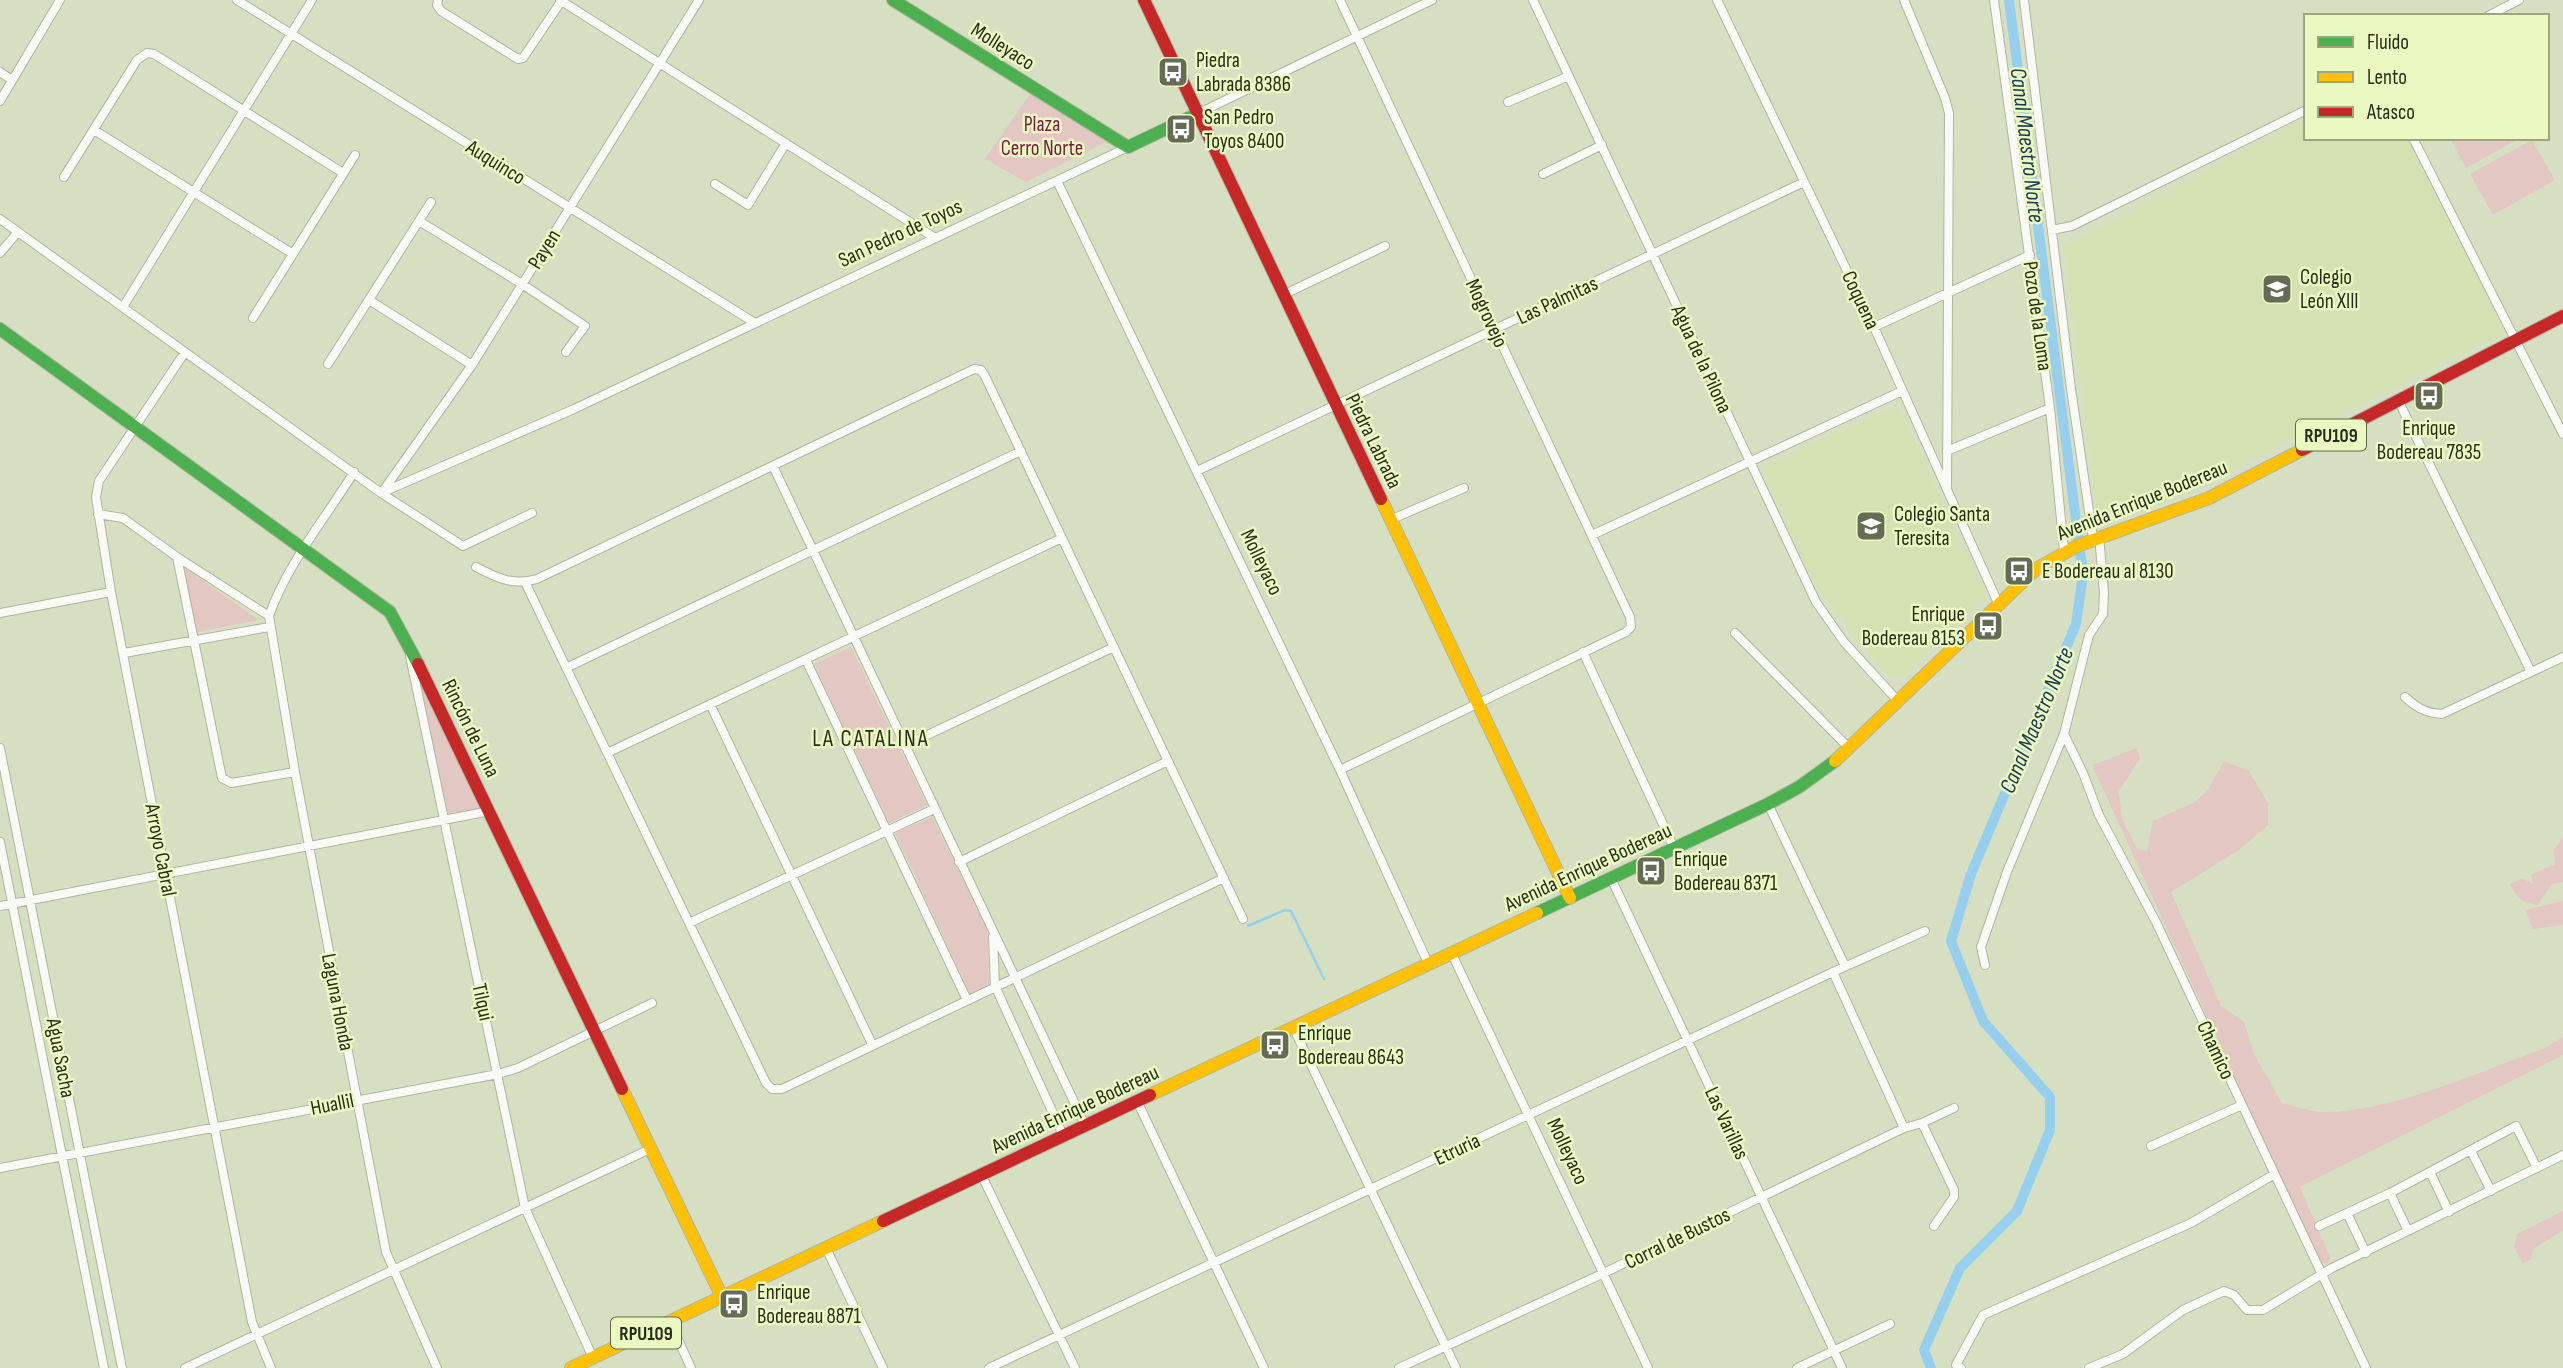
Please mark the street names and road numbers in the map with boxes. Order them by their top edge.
street label: Molleyaco [966,17,1039,76]
street label: Auquinco [461,134,530,190]
street label: San Pedro de Toyos [834,194,966,273]
street label: Payen [523,225,566,274]
street label: Pozo de la Loma [2017,260,2058,372]
street label: Coquena [1836,267,1885,333]
street label: Las Palmitas [1513,271,1602,330]
street label: Mogrovejo [1460,275,1513,351]
street label: Agua de la Pilona [1665,300,1737,417]
street label: Piedra Labrada [1340,390,1407,493]
road number: RPU109 [2296,420,2366,450]
street label: Avenida Enrique Bodereau [2053,455,2231,546]
street label: Molleyaco [1235,525,1288,599]
street label: Rincón de Luna [436,675,505,781]
street label: Arroyo Cabral [139,801,182,899]
street label: Avenida Enrique Bodereau [1500,818,1676,918]
street label: Laguna Honda [316,951,359,1053]
street label: Tilqui [466,981,499,1023]
street label: Agua Sacha [40,1015,80,1100]
street label: Chamico [2191,1017,2240,1083]
street label: Avenida Enrique Bodereau [987,1060,1163,1160]
street label: Las Varillas [1699,1083,1754,1163]
street label: Huallil [308,1088,356,1121]
street label: Molleyaco [1541,1114,1594,1188]
street label: Etruria [1430,1128,1484,1171]
street label: Corral de Bustos [1620,1202,1734,1275]
road number: RPU109 [611,1317,681,1348]

